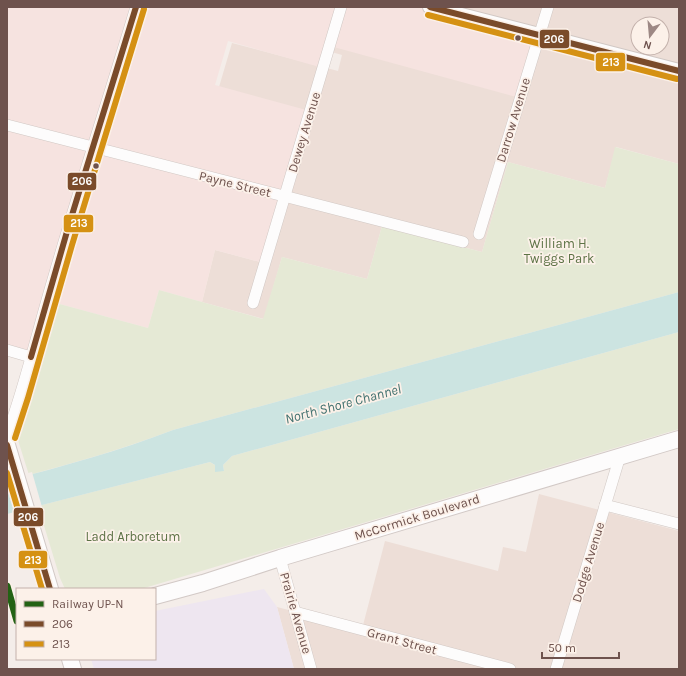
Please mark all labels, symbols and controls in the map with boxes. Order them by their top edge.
north arrow [630,16,670,56]
line badge: 206 [539,29,570,49]
unlabelled marker [513,33,523,43]
text: 206 [544,33,564,46]
text: N [642,38,653,52]
line badge: 213 [595,52,626,72]
text: 213 [602,56,620,69]
street label: Darrow Avenue [493,76,533,164]
street label: Dewey Avenue [285,90,323,174]
unlabelled marker [91,161,101,171]
street label: Payne Street [197,168,273,200]
line badge: 206 [67,172,97,191]
text: 206 [72,175,92,188]
line badge: 213 [63,214,94,233]
text: 213 [70,217,88,230]
park label: William H. Twiggs Park [524,236,594,266]
water label: North Shore Channel [283,380,403,428]
street label: McCormick Boulevard [353,491,481,543]
line badge: 206 [13,507,44,527]
text: 206 [18,511,38,524]
street label: Dodge Avenue [569,520,607,604]
park label: Ladd Arboretum [86,529,181,544]
line badge: 213 [18,550,48,569]
text: 213 [24,554,42,567]
street label: Prairie Avenue [277,571,315,656]
legend [16,588,156,660]
text: Railway UP-N [52,597,124,611]
text: 206 [52,617,73,631]
street label: Grant Street [365,624,439,658]
scale bar [542,634,619,660]
text: 213 [52,637,70,651]
text: 50 m [548,641,576,655]

